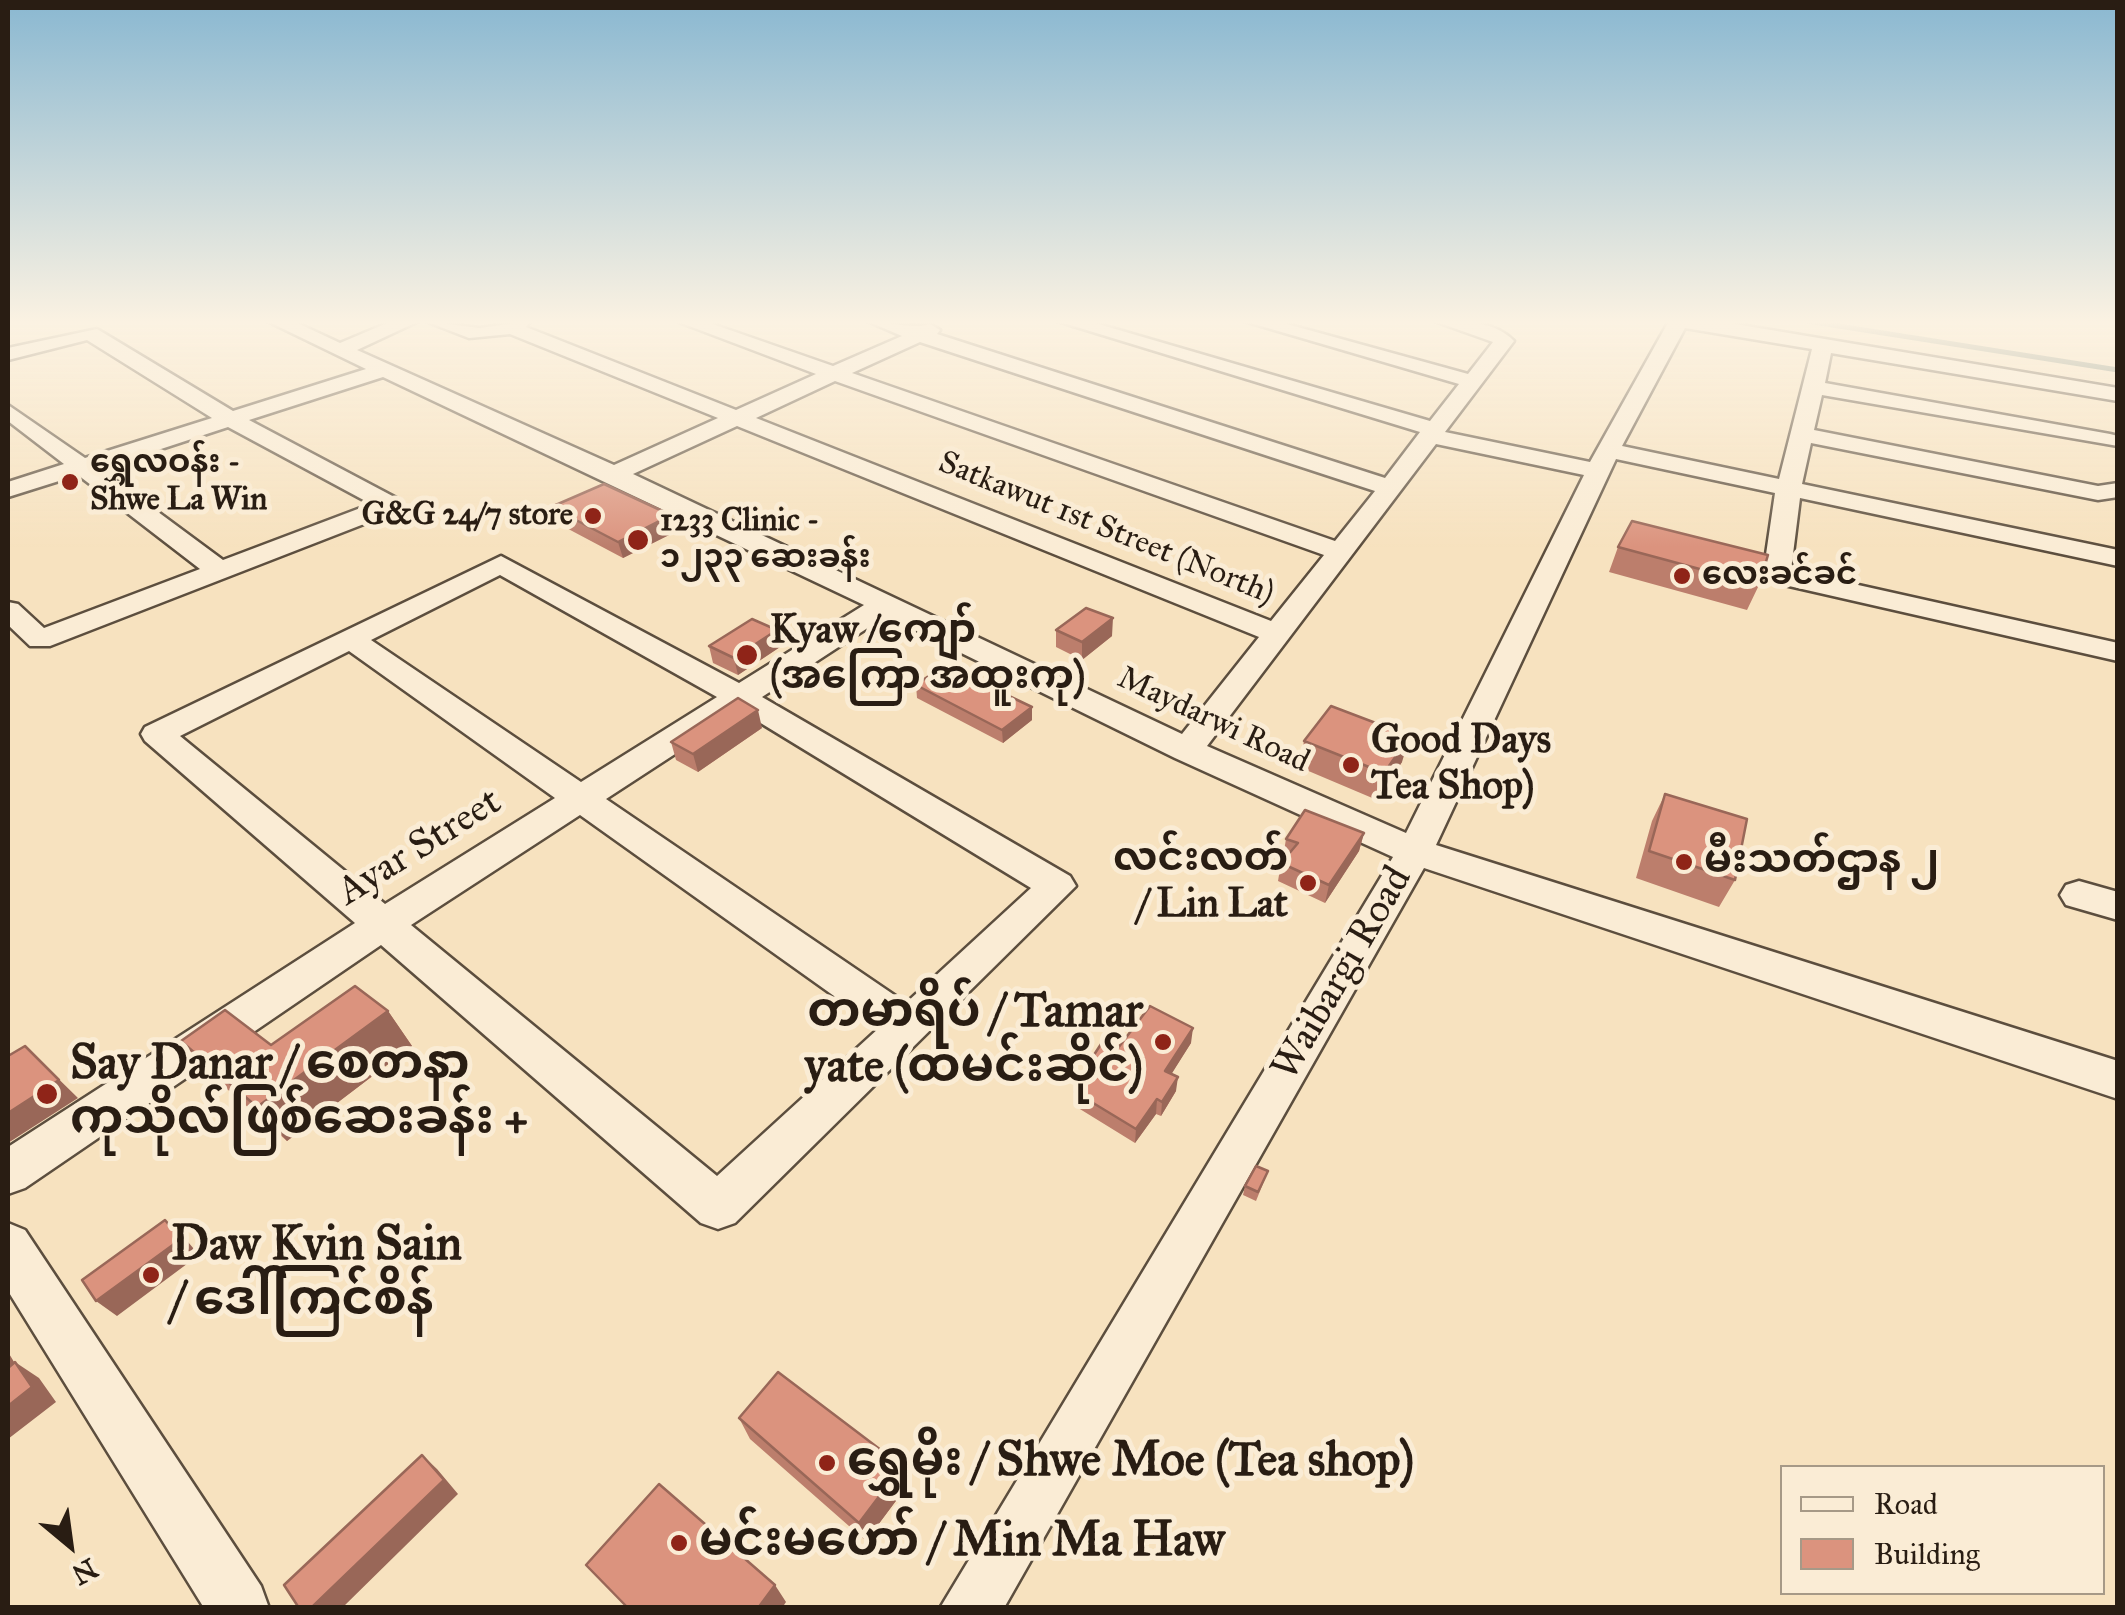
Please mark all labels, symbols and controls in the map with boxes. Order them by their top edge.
street label: Satkawut 1st Street (North) [933,444,1279,614]
place label: ရွှေလဝန်း - Shwe La Win [90,445,267,520]
marker: ရွှေလဝန်း - Shwe La Win [59,471,81,493]
place label: G&G 24/7 store [362,497,573,535]
place label: 1233 Clinic - ၁၂၃၃ ဆေးခန်း [660,503,871,578]
marker: G&G 24/7 store [582,505,604,527]
marker: 1233 Clinic - ၁၂၃၃ ဆေးခန်း [625,527,651,553]
place label: လေးခင်ခင် [1702,557,1857,595]
marker: လေးခင်ခင် [1671,565,1693,587]
place label: Kyaw /ကျော် (အကြော အထူးကု) [770,608,1085,702]
marker: Kyaw /ကျော် (အကြော အထူးကု) [734,642,760,668]
street label: Maydarwi Road [1111,660,1315,782]
place label: Good Days Tea Shop) [1371,718,1551,812]
marker: Good Days Tea Shop) [1340,754,1362,776]
street label: Ayar Street [329,779,511,917]
place label: လင်းလတ် / Lin Lat [1113,836,1288,930]
place label: မီးသတ်ဌာန ၂ [1704,838,1939,886]
marker: မီးသတ်ဌာန ၂ [1673,851,1695,873]
street label: Waibargi Road [1263,859,1423,1089]
marker: လင်းလတ် / Lin Lat [1297,872,1319,894]
place label: တမာရိပ် / Tamar yate (ထမင်းဆိုင်) [804,985,1143,1098]
marker: တမာရိပ် / Tamar yate (ထမင်းဆိုင်) [1152,1031,1174,1053]
place label: Say Danar / စေတနာ ကုသိုလ်ဖြစ်ဆေးခန်း + [70,1037,528,1150]
marker: Say Danar / စေတနာ ကုသိုလ်ဖြစ်ဆေးခန်း + [34,1081,60,1107]
place label: Daw Kyin Sain / ဒေါ်ကြင်စိန် [171,1218,462,1331]
marker: Daw Kyin Sain / ဒေါ်ကြင်စိန် [140,1264,162,1286]
place label: ရွှေမိုး / Shwe Moe (Tea shop) [847,1434,1414,1492]
marker: ရွှေမိုး / Shwe Moe (Tea shop) [816,1452,838,1474]
legend [1780,1465,2105,1595]
text: Road [1874,1486,1938,1522]
north arrow [20,1495,120,1595]
place label: မင်းမဟော် / Min Ma Haw [699,1514,1225,1572]
marker: မင်းမဟော် / Min Ma Haw [668,1532,690,1554]
text: Building [1874,1536,1980,1572]
text: N [66,1551,104,1593]

